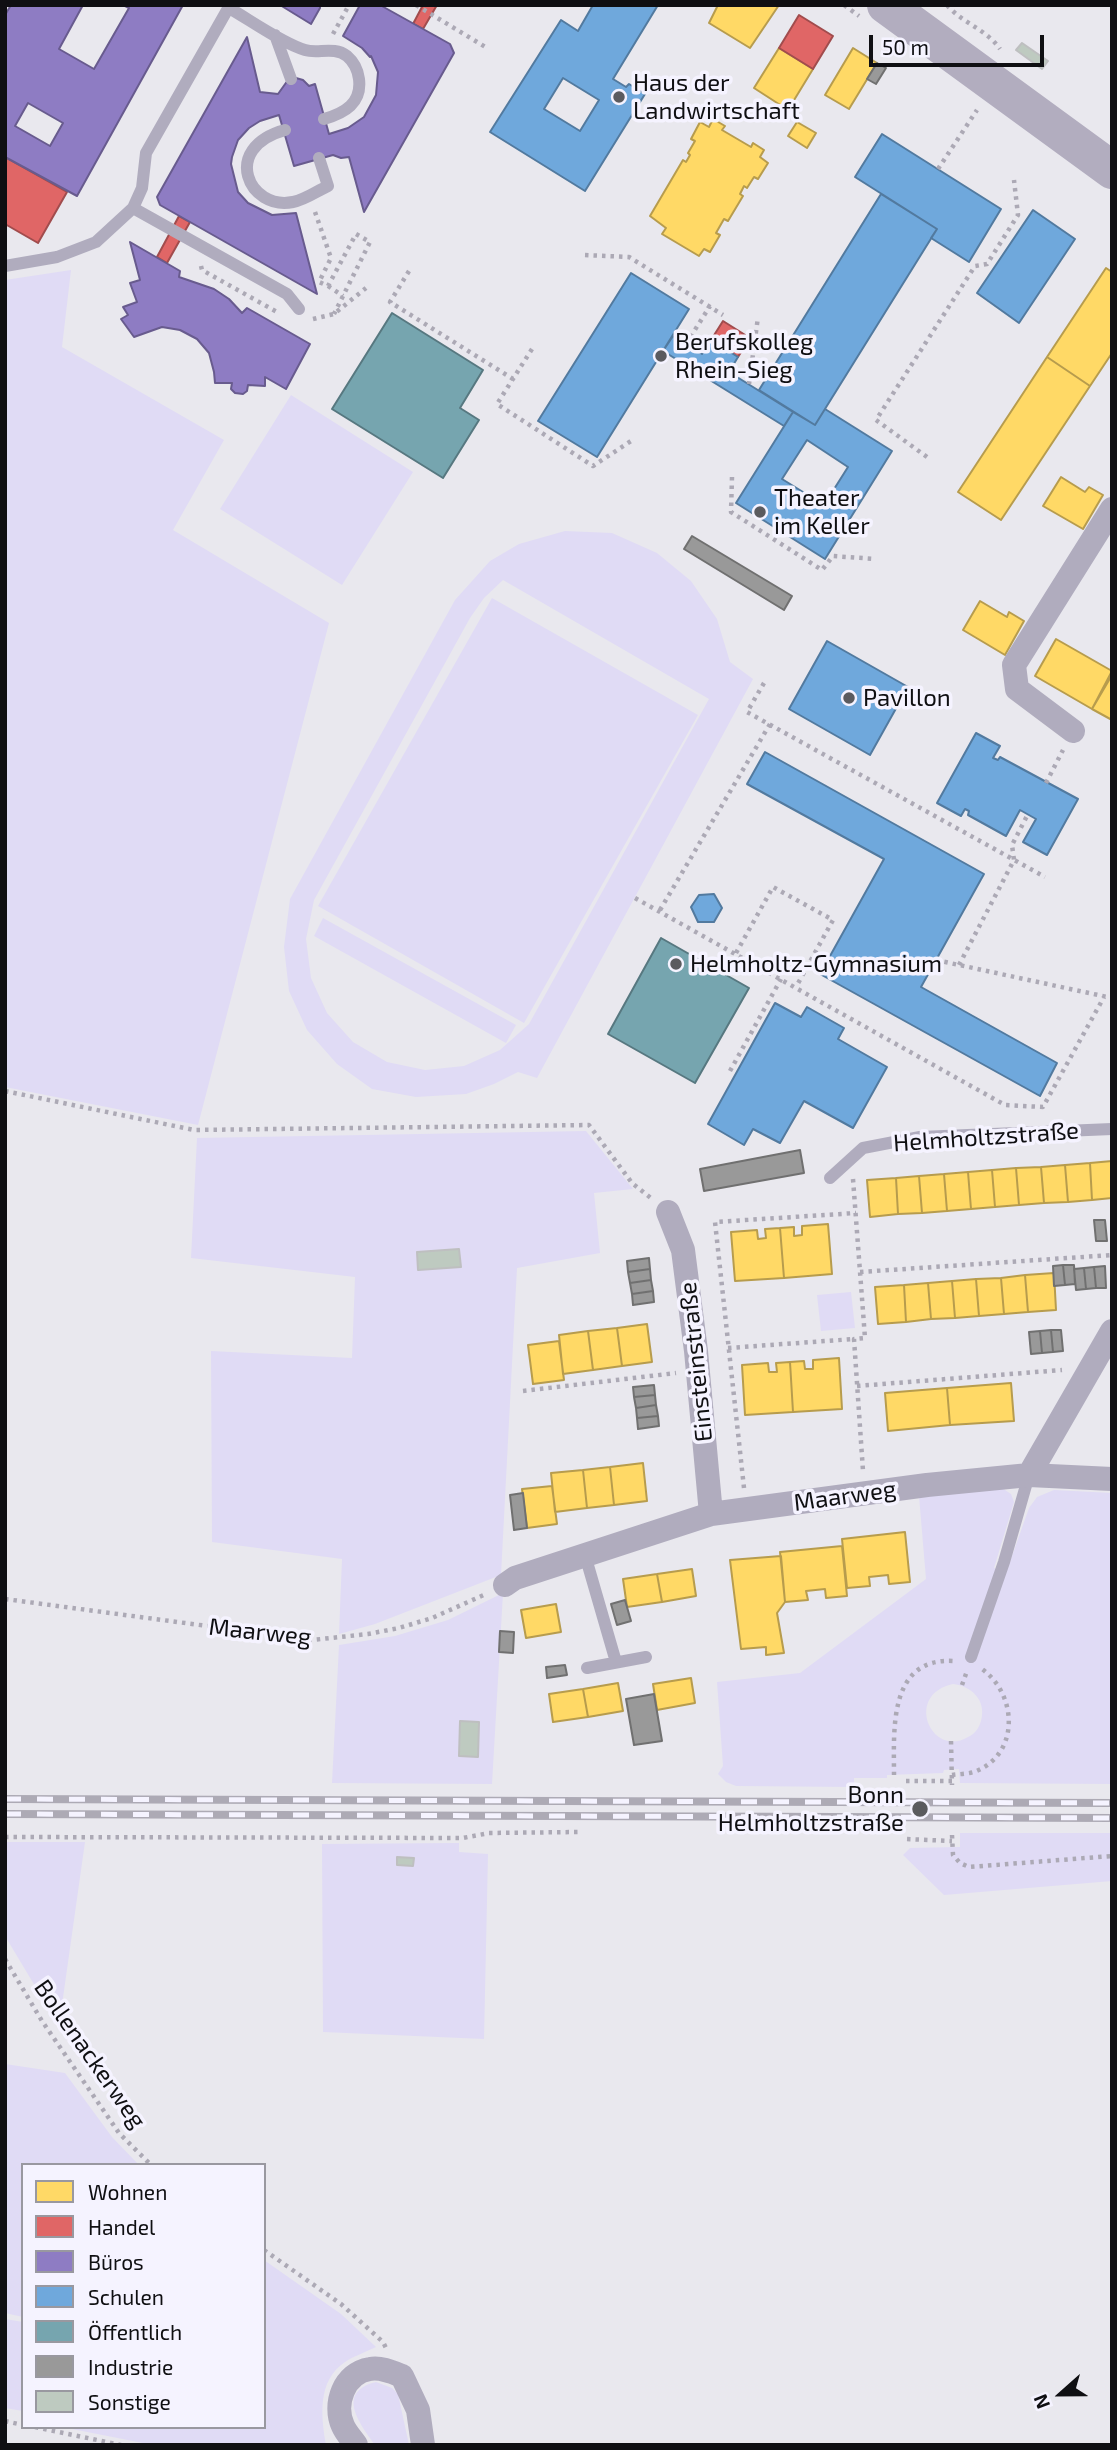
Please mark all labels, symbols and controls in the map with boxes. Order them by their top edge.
scale bar [872,21,1047,65]
text: 50 m [882,34,929,59]
place label: Haus der Landwirtschaft [633,69,800,125]
marker: Haus der Landwirtschaft [611,89,627,105]
place label: Berufskolleg Rhein-Sieg [675,328,813,384]
marker: Berufskolleg Rhein-Sieg [653,348,669,364]
place label: Theater im Keller [774,484,870,540]
marker: Theater im Keller [752,504,768,520]
place label: Pavillon [863,684,951,712]
marker: Pavillon [841,690,857,706]
place label: Helmholtz-Gymnasium [690,950,942,978]
marker: Helmholtz-Gymnasium [668,956,684,972]
street label: Helmholtzstraße [892,1116,1080,1158]
street label: Einsteinstraße [673,1281,719,1443]
street label: Maarweg [792,1475,898,1517]
street label: Maarweg [207,1612,313,1652]
place label: Bonn Helmholtzstraße [718,1781,904,1837]
marker: Bonn Helmholtzstraße [910,1799,930,1819]
street label: Bollenackerweg [28,1974,152,2134]
legend [21,2163,266,2429]
text: Wohnen [88,2179,167,2204]
text: Handel [88,2214,155,2239]
text: Büros [88,2249,144,2274]
text: Schulen [88,2284,164,2309]
text: Öffentlich [88,2319,182,2344]
text: Industrie [88,2354,173,2379]
north arrow [1026,2359,1096,2429]
text: Sonstige [88,2389,171,2414]
text: N [1028,2391,1054,2412]

